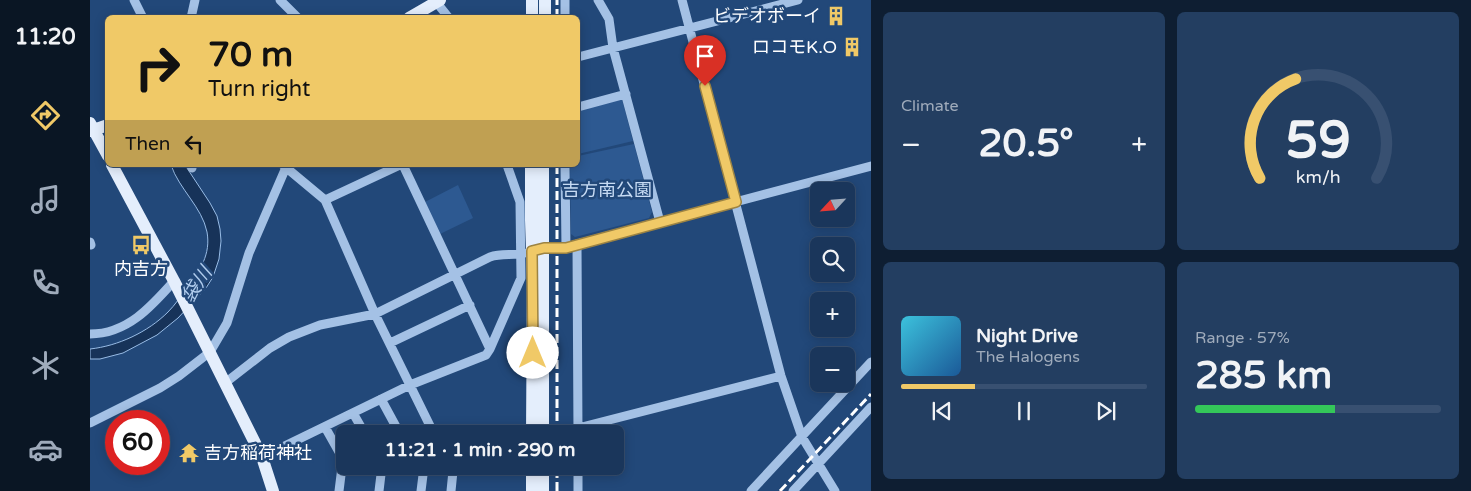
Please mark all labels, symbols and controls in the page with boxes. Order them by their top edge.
place label: ビデオボーイ [713,5,821,27]
building icon: ビデオボーイ [825,5,847,27]
text: 11:20 [15,24,75,50]
text: 70 m [208,34,293,76]
icon: right [125,35,190,100]
pin [684,35,726,86]
place label: ロコモK.O [752,36,837,58]
building icon: ロコモK.O [841,36,863,58]
icon: arrive [691,42,719,70]
text: Turn right [208,76,310,102]
text: Climate [901,96,959,116]
icon: directions [28,98,63,133]
text: 59 [1285,109,1351,172]
text: 20.5° [979,121,1074,167]
text: − [901,128,921,162]
text: + [1131,128,1147,162]
icon: left [180,130,208,158]
text: Then [125,133,170,155]
text: km/h [1296,167,1340,188]
park label: 吉方南公園 [562,179,652,201]
icon: music [28,182,63,217]
north arrow [810,182,855,228]
map controls [810,182,855,392]
bus stop icon: 内吉方 [130,234,152,256]
button: search [810,237,855,282]
place label: 内吉方 [114,258,168,280]
water label: 袋川 [177,261,218,306]
icon: phone [28,265,63,300]
button: + [810,292,855,337]
text: Night Drive [976,325,1078,347]
position arrow [506,326,558,378]
text: Range · 57% [1195,328,1290,348]
button: − [810,347,855,392]
text: The Halogens [976,347,1080,367]
icon: climate [28,348,63,383]
text: 285 km [1195,353,1332,399]
icon: previous [928,397,956,425]
icon: pause [1010,397,1038,425]
icon: next [1092,397,1120,425]
speed limit sign: 60 [105,410,170,475]
icon: car [28,432,63,467]
text: 11:21 · 1 min · 290 m [384,439,576,461]
temple icon: 吉方稲荷神社 [178,442,200,464]
place label: 吉方稲荷神社 [204,442,312,464]

